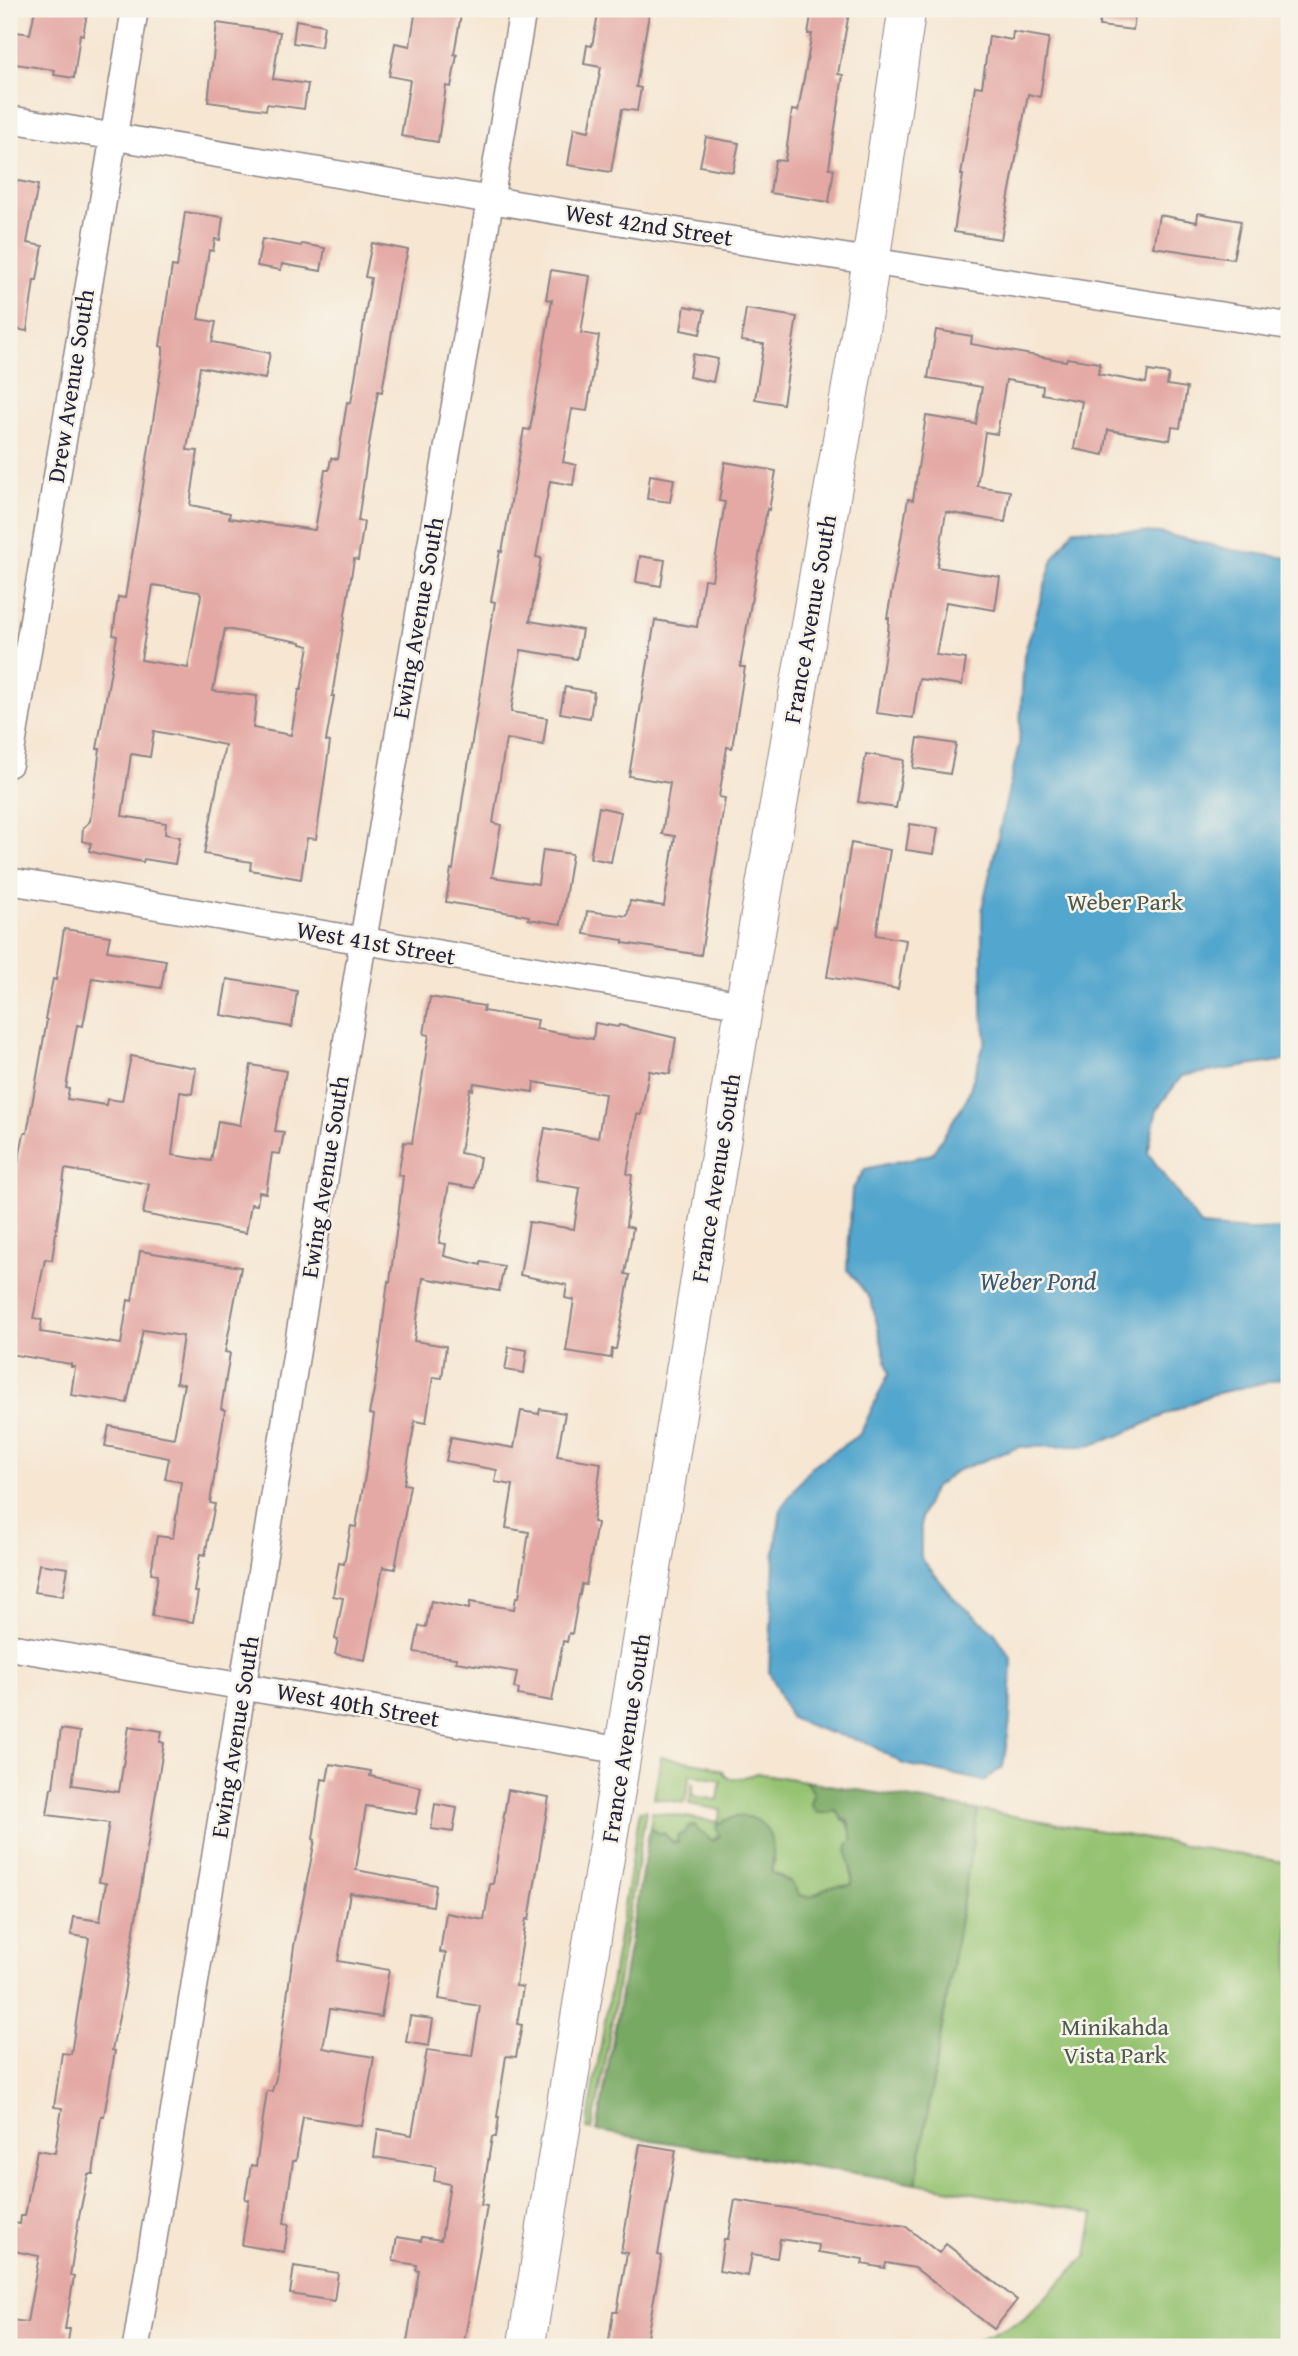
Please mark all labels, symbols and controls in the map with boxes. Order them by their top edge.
street label: West 42nd Street [563,194,736,255]
street label: Drew Avenue South [38,286,103,485]
street label: France Avenue South [774,511,845,726]
street label: Ewing Avenue South [383,514,453,722]
park label: Weber Park [1067,884,1184,919]
street label: West 41st Street [294,911,459,974]
street label: France Avenue South [682,1070,749,1285]
street label: Ewing Avenue South [291,1073,358,1281]
water label: Weber Pond [979,1261,1097,1300]
street label: France Avenue South [592,1630,659,1845]
street label: Ewing Avenue South [201,1633,268,1841]
street label: West 40th Street [274,1673,443,1736]
park label: Minikahda Vista Park [1061,2009,1170,2072]

